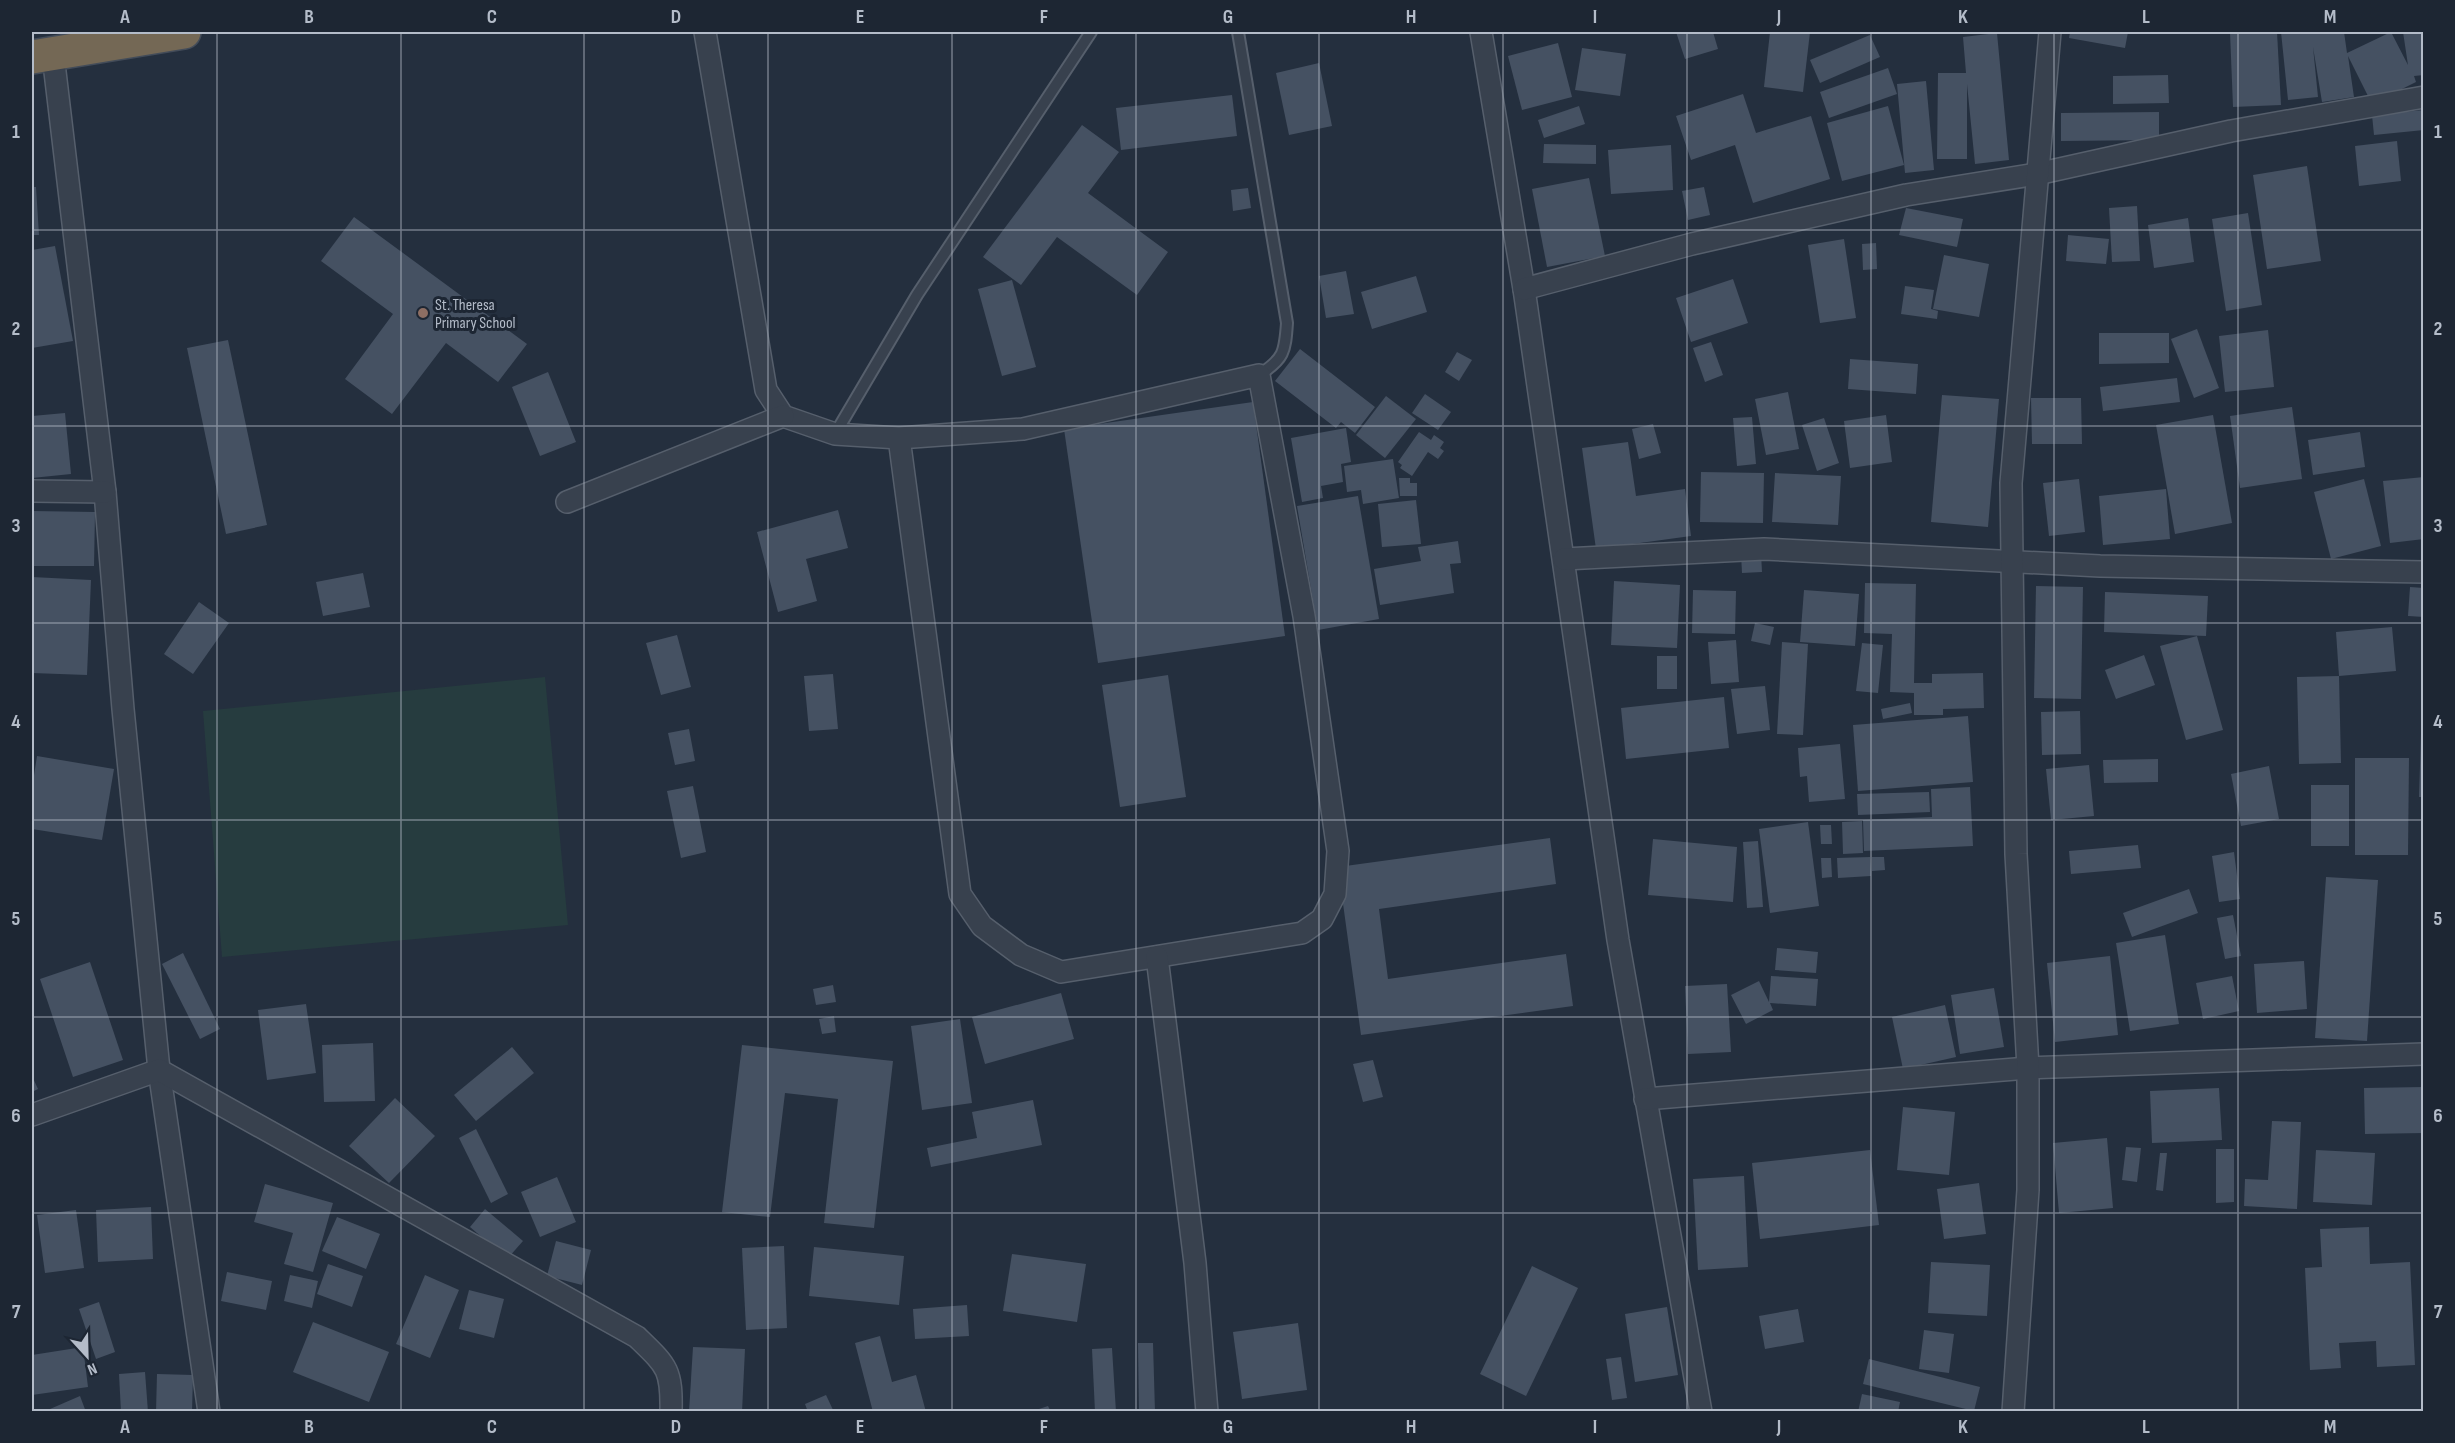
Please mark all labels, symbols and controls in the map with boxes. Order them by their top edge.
text: A [119,5,130,29]
text: B [304,5,314,29]
text: C [487,5,497,29]
text: D [671,5,681,29]
text: E [856,5,864,29]
text: F [1040,5,1048,29]
text: G [1223,5,1233,29]
text: H [1406,5,1416,29]
text: I [1593,5,1597,29]
text: J [1776,5,1781,29]
text: K [1958,5,1968,29]
text: L [2142,5,2150,29]
text: M [2324,5,2336,29]
text: 1 [12,120,20,144]
text: 1 [2434,120,2442,144]
place label: St. Theresa Primary School [435,296,516,333]
marker: St. Theresa Primary School [416,306,430,320]
text: 2 [12,317,20,341]
text: 2 [2434,317,2442,341]
text: 3 [12,514,21,538]
text: 3 [2434,514,2443,538]
text: 4 [11,710,21,734]
text: 4 [2433,710,2443,734]
text: 5 [12,907,21,931]
text: 5 [2434,907,2443,931]
text: 6 [11,1104,21,1128]
text: 6 [2433,1104,2443,1128]
text: 7 [12,1300,21,1324]
text: 7 [2434,1300,2443,1324]
north arrow [57,1326,117,1386]
text: N [85,1358,100,1379]
text: A [119,1415,130,1439]
text: B [304,1415,314,1439]
text: C [487,1415,497,1439]
text: D [671,1415,681,1439]
text: E [856,1415,864,1439]
text: F [1040,1415,1048,1439]
text: G [1223,1415,1233,1439]
text: H [1406,1415,1416,1439]
text: I [1593,1415,1597,1439]
text: J [1776,1415,1781,1439]
text: K [1958,1415,1968,1439]
text: L [2142,1415,2150,1439]
text: M [2324,1415,2336,1439]

